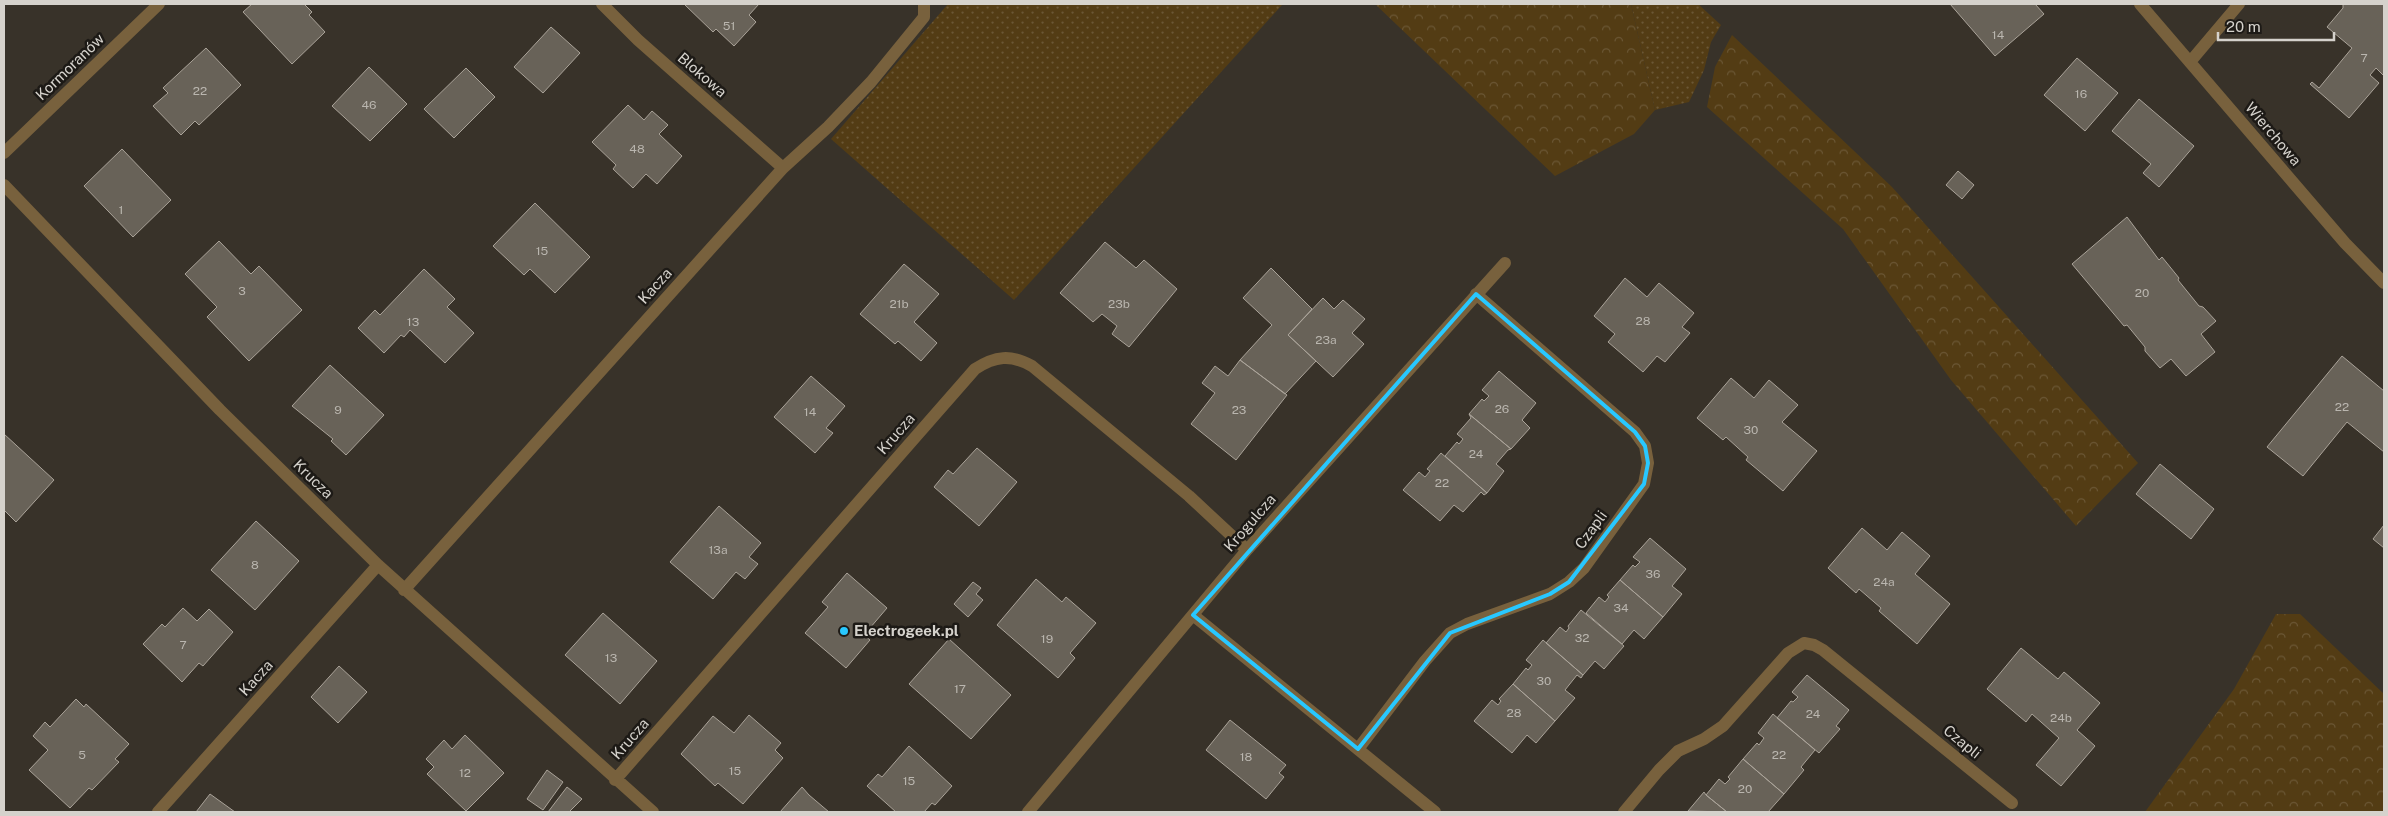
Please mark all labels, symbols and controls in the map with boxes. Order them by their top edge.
scale bar [2218,10,2334,42]
text: 20 m [2226,18,2261,35]
house number: 51 [723,19,735,33]
house number: 14 [1992,28,2005,42]
street label: Kormoranów [32,30,108,103]
street label: Blokowa [674,49,730,100]
house number: 7 [2360,51,2368,65]
house number: 22 [193,84,207,98]
house number: 16 [2075,87,2087,101]
house number: 46 [361,98,377,112]
street label: Wierchowa [2242,99,2305,169]
house number: 48 [629,142,645,156]
house number: 1 [119,203,123,217]
house number: 15 [536,244,549,258]
street label: Kacza [634,264,675,307]
house number: 3 [238,284,246,298]
house number: 20 [2135,286,2149,300]
house number: 21b [889,297,909,311]
house number: 23b [1108,297,1130,311]
house number: 28 [1636,314,1651,328]
house number: 13 [407,315,419,329]
house number: 23a [1315,333,1337,347]
house number: 22 [2335,400,2349,414]
house number: 26 [1495,402,1509,416]
house number: 9 [334,403,342,417]
house number: 23 [1232,403,1246,417]
house number: 14 [804,405,817,419]
street label: Krucza [873,410,918,457]
house number: 30 [1744,423,1758,437]
house number: 24 [1469,447,1484,461]
street label: Krucza [290,456,337,502]
house number: 22 [1435,476,1449,490]
street label: Krogulcza [1220,491,1279,555]
street label: Czapli [1571,507,1610,552]
house number: 13a [708,543,728,557]
house number: 8 [251,558,259,572]
house number: 36 [1646,567,1660,581]
house number: 24a [1873,575,1895,589]
house number: 34 [1613,601,1629,615]
place label: Electrogeek.pl [854,622,959,639]
marker: Electrogeek.pl [838,625,850,637]
house number: 32 [1575,631,1589,645]
house number: 19 [1041,632,1053,646]
house number: 7 [179,638,187,652]
house number: 13 [605,651,617,665]
street label: Kacza [235,656,276,699]
house number: 30 [1537,674,1551,688]
house number: 17 [954,682,966,696]
house number: 28 [1507,706,1522,720]
house number: 24 [1806,707,1821,721]
house number: 24b [2050,711,2072,725]
street label: Krucza [607,715,652,762]
street label: Czapli [1940,721,1984,762]
house number: 5 [78,748,86,762]
house number: 22 [1772,748,1786,762]
house number: 18 [1240,750,1253,764]
house number: 15 [729,764,742,778]
house number: 12 [459,766,471,780]
house number: 15 [903,774,916,788]
house number: 20 [1738,782,1752,796]

